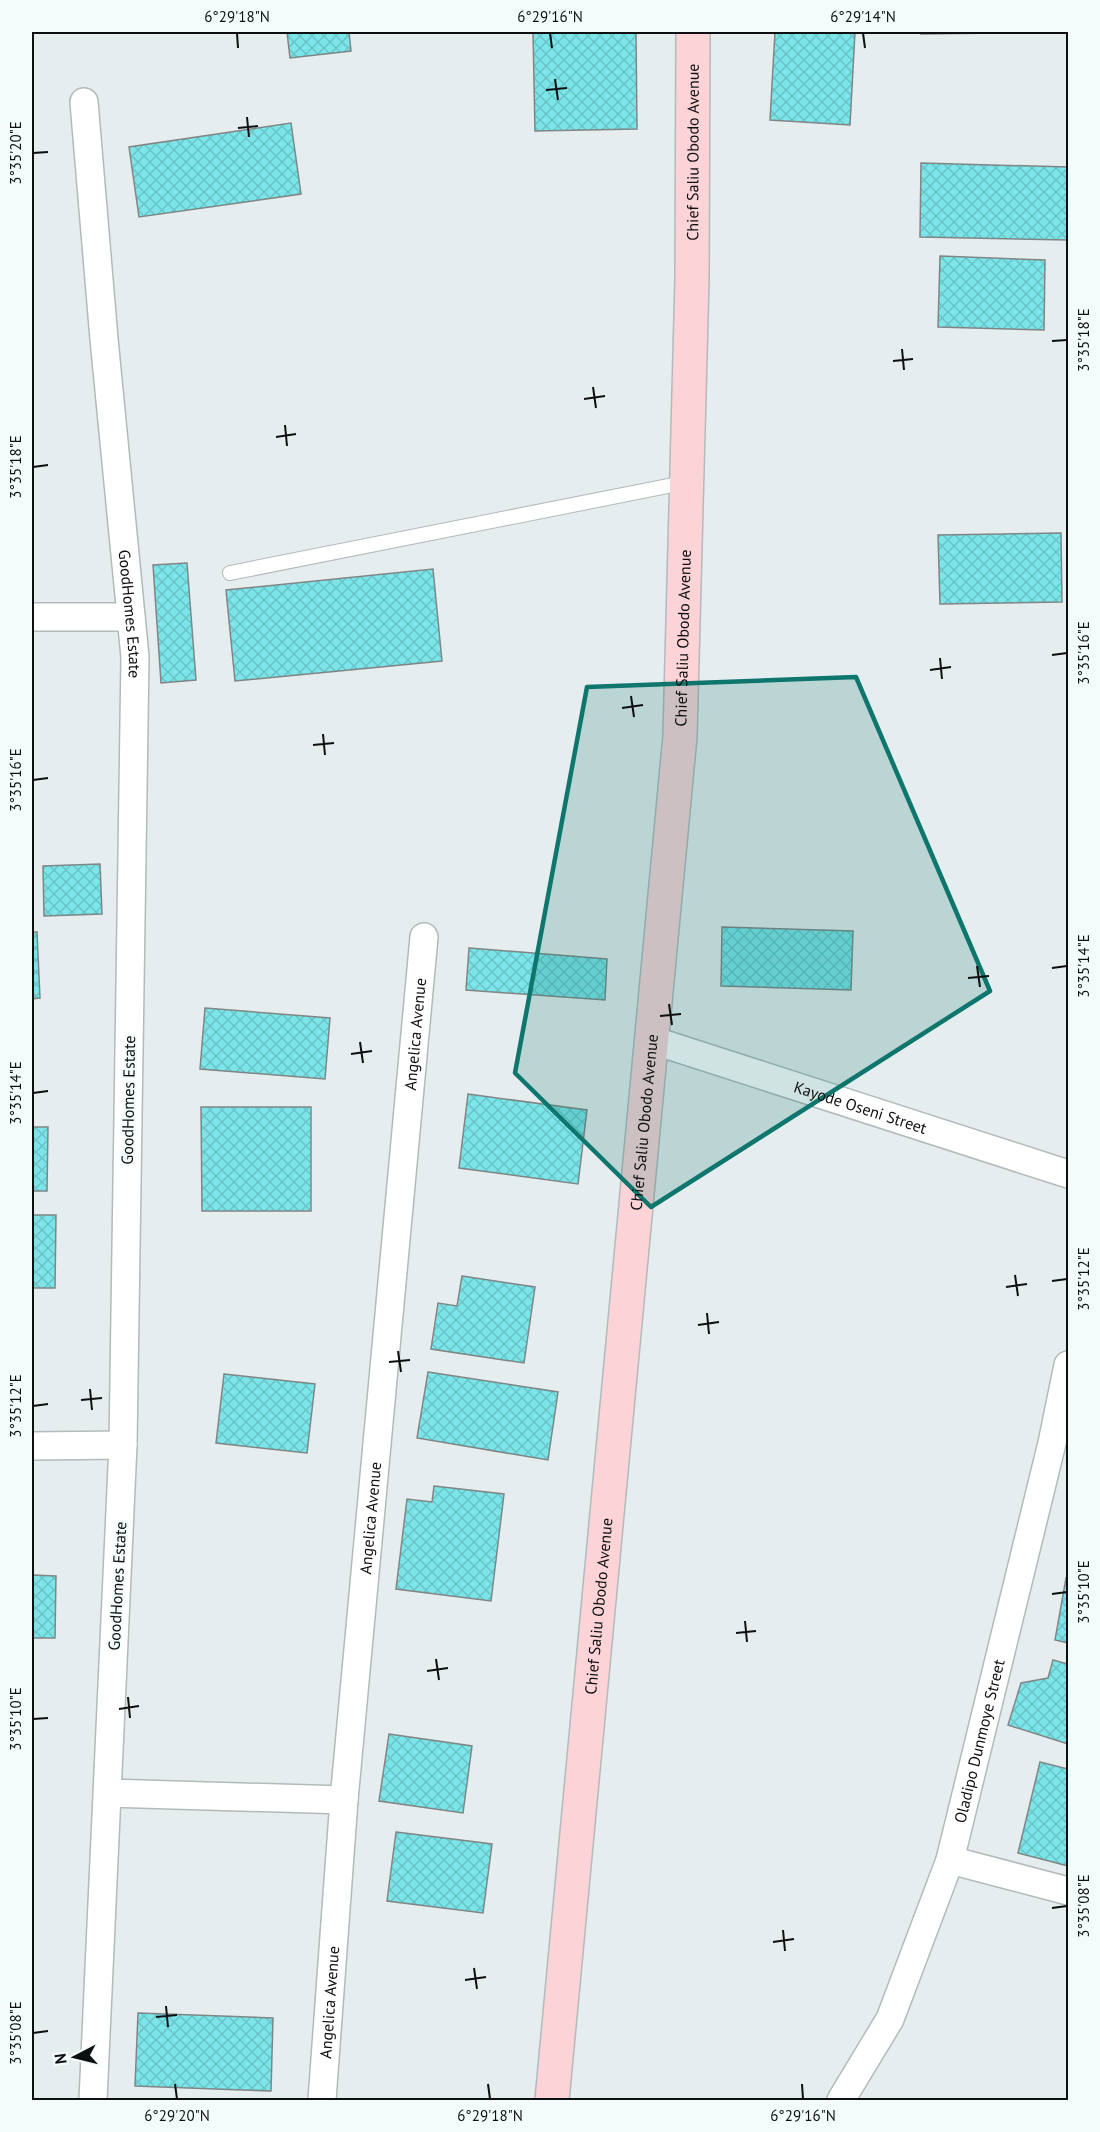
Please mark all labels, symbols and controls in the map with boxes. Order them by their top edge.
text: 6°29'18"N [204,7,270,26]
text: 6°29'16"N [517,7,583,26]
text: 6°29'14"N [830,7,896,26]
street label: Chief Saliu Obodo Avenue [682,64,703,241]
text: 3°35'20"E [6,121,25,185]
text: 3°35'18"E [1074,308,1093,372]
text: 3°35'18"E [6,435,25,499]
street label: GoodHomes Estate [115,549,145,678]
street label: Chief Saliu Obodo Avenue [670,549,695,727]
text: 3°35'16"E [1074,621,1093,685]
text: 3°35'16"E [6,748,25,812]
text: 3°35'14"E [1074,934,1093,998]
street label: Angelica Avenue [400,977,430,1091]
street label: Chief Saliu Obodo Avenue [626,1033,662,1211]
street label: GoodHomes Estate [117,1035,139,1165]
text: 3°35'14"E [6,1061,25,1125]
street label: Kayode Oseni Street [792,1076,930,1138]
text: 3°35'12"E [1074,1247,1093,1311]
text: 3°35'12"E [6,1374,25,1438]
street label: Angelica Avenue [355,1461,385,1575]
street label: Chief Saliu Obodo Avenue [580,1517,617,1695]
street label: GoodHomes Estate [104,1521,130,1651]
text: 3°35'10"E [1074,1560,1093,1624]
street label: Oladipo Dunmoye Street [949,1657,1009,1825]
text: 3°35'10"E [6,1687,25,1751]
text: 3°35'08"E [1074,1874,1093,1938]
street label: Angelica Avenue [315,1945,343,2059]
text: 3°35'08"E [6,2001,25,2065]
north arrow [45,2027,105,2087]
text: N [50,2052,71,2065]
text: 6°29'20"N [144,2106,210,2125]
text: 6°29'18"N [457,2106,523,2125]
text: 6°29'16"N [770,2106,836,2125]

